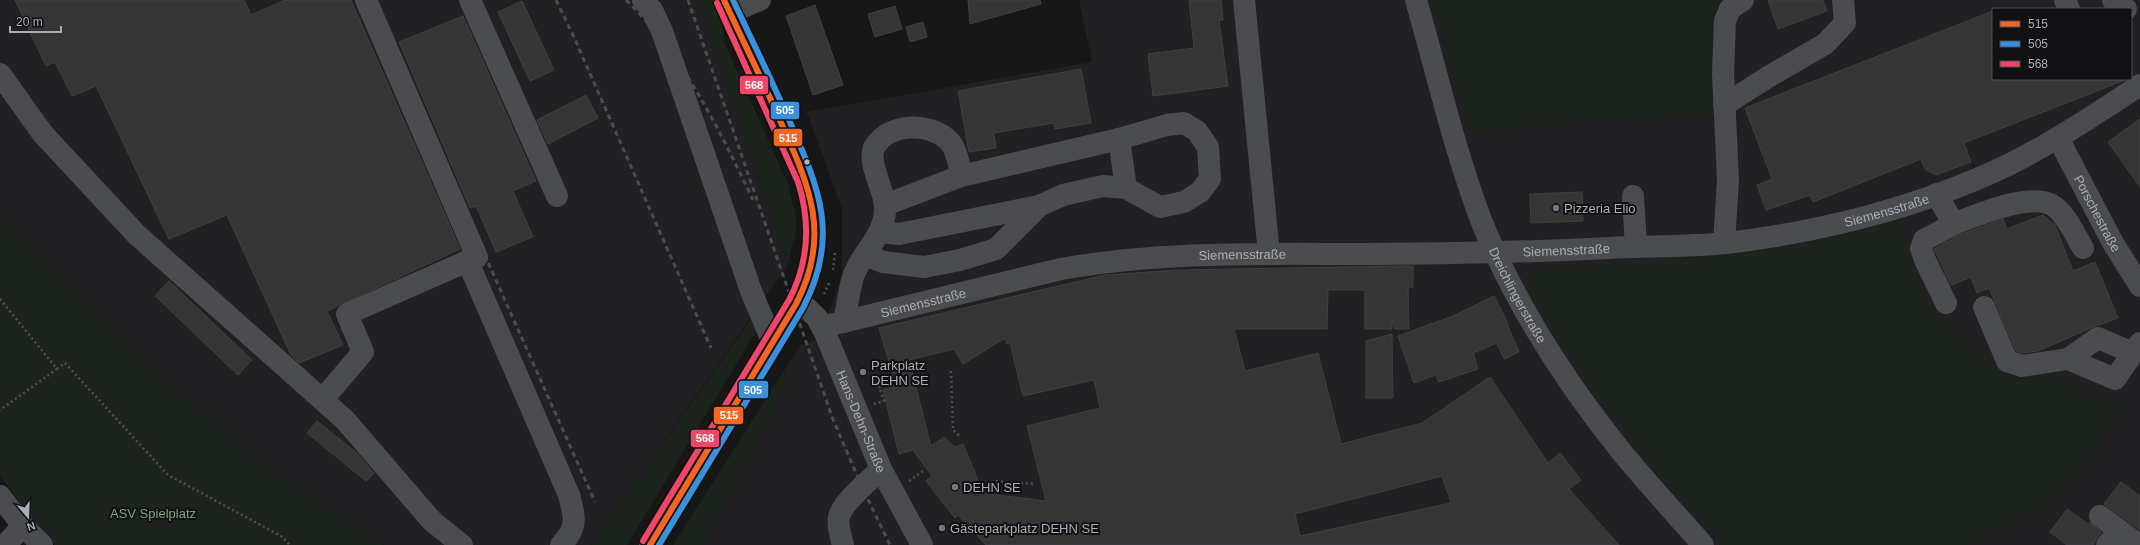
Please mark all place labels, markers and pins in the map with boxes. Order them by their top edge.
unlabelled marker [802,157,812,167]
place label: Pizzeria Elio [1564,201,1636,216]
marker: Pizzeria Elio [1551,203,1561,213]
place label: Parkplatz DEHN SE [871,358,929,388]
marker: Parkplatz DEHN SE [858,367,868,377]
place label: DEHN SE [963,480,1021,495]
marker: DEHN SE [950,482,960,492]
place label: Gästeparkplatz DEHN SE [950,521,1099,536]
marker: Gästeparkplatz DEHN SE [937,523,947,533]

